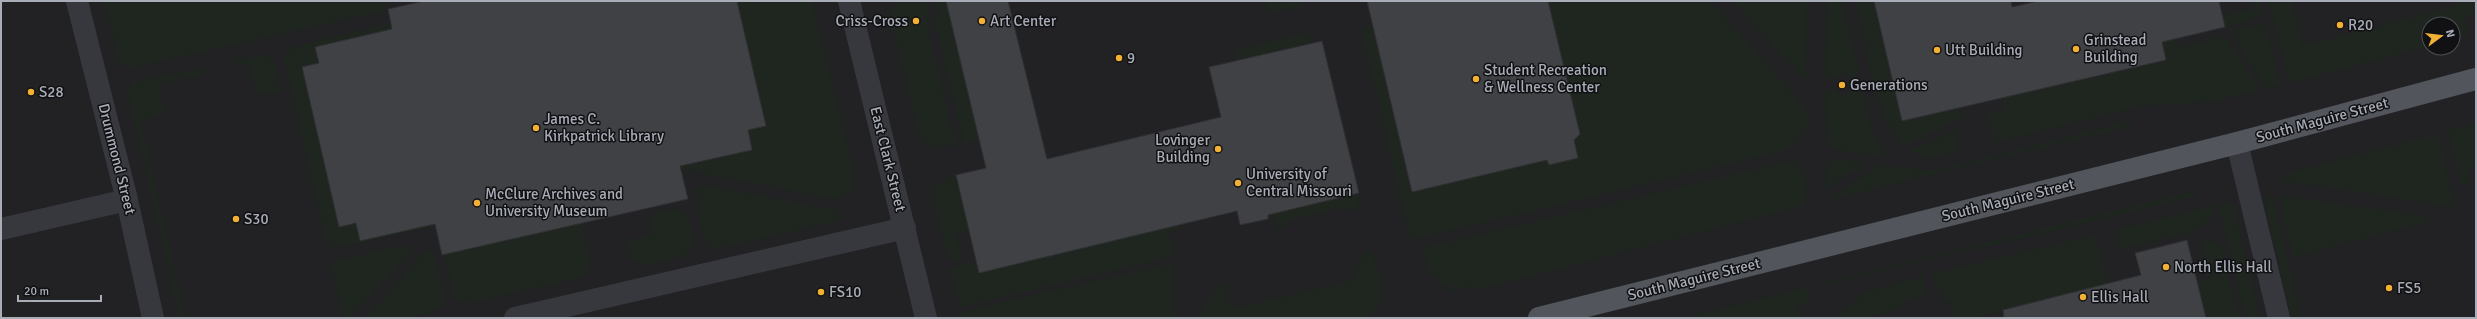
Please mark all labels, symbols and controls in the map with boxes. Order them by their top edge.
place label: Criss-Cross [835,12,908,30]
place label: Art Center [990,12,1057,30]
marker: Criss-Cross [911,16,921,26]
marker: Art Center [977,16,987,26]
place label: R20 [2348,16,2373,34]
north arrow [2421,16,2461,56]
marker: R20 [2335,20,2345,30]
text: N [2443,28,2457,39]
place label: Grinstead Building [2084,31,2146,66]
place label: Utt Building [1945,41,2023,59]
marker: Grinstead Building [2071,44,2081,54]
marker: Utt Building [1932,45,1942,55]
place label: 9 [1127,49,1135,67]
marker: 9 [1114,53,1124,63]
place label: Student Recreation & Wellness Center [1484,61,1607,96]
marker: Student Recreation & Wellness Center [1471,74,1481,84]
place label: Generations [1850,76,1928,94]
marker: Generations [1837,80,1847,90]
place label: S28 [39,83,64,101]
marker: S28 [26,87,36,97]
street label: South Maguire Street [2254,94,2390,146]
street label: Drummond Street [95,102,139,216]
street label: East Clark Street [866,105,910,213]
place label: James C. Kirkpatrick Library [544,110,664,145]
marker: James C. Kirkpatrick Library [531,123,541,133]
place label: Lovinger Building [1155,131,1210,166]
marker: Lovinger Building [1213,144,1223,154]
place label: University of Central Missouri [1246,165,1352,200]
street label: South Maguire Street [1940,175,2076,225]
marker: University of Central Missouri [1233,178,1243,188]
place label: McClure Archives and University Museum [485,185,623,220]
marker: McClure Archives and University Museum [472,198,482,208]
place label: S30 [244,210,269,228]
marker: S30 [231,214,241,224]
street label: South Maguire Street [1626,254,1762,304]
place label: North Ellis Hall [2174,258,2272,276]
marker: North Ellis Hall [2161,262,2171,272]
scale bar [18,277,101,303]
place label: FS5 [2397,279,2421,297]
place label: FS10 [829,283,861,301]
marker: FS5 [2384,283,2394,293]
text: 20 m [24,284,49,299]
marker: FS10 [816,287,826,297]
place label: Ellis Hall [2091,288,2148,306]
marker: Ellis Hall [2078,292,2088,302]

